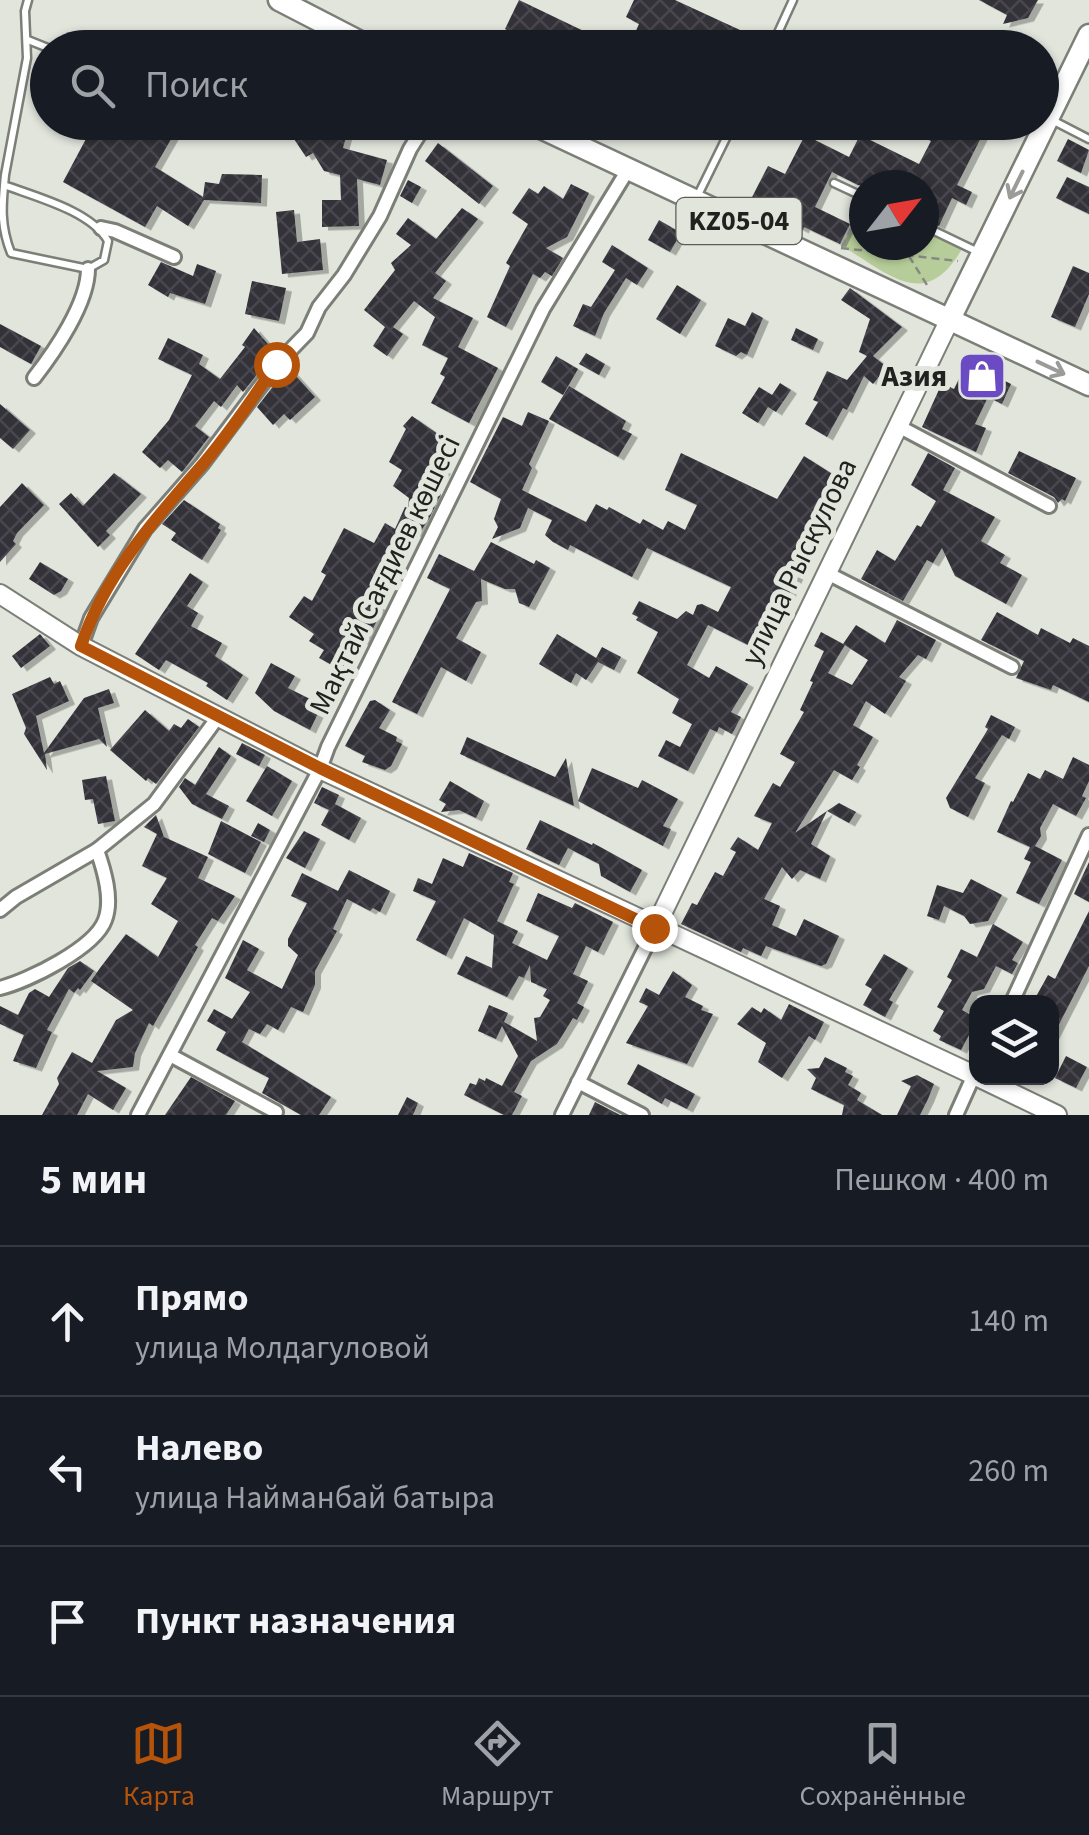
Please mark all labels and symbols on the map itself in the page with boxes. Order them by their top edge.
one-way arrow [1005,169,1024,199]
north arrow [849,170,939,260]
road number: KZ05-04 [676,198,802,244]
route start [254,342,300,388]
shop icon: Азия [956,350,1008,402]
place label: Азия [881,355,947,398]
one-way arrow [1035,359,1065,378]
street label: Мақтай Сағдиев көшесі [299,428,471,722]
street label: улица Рыскулова [730,451,868,673]
route end [632,906,678,952]

